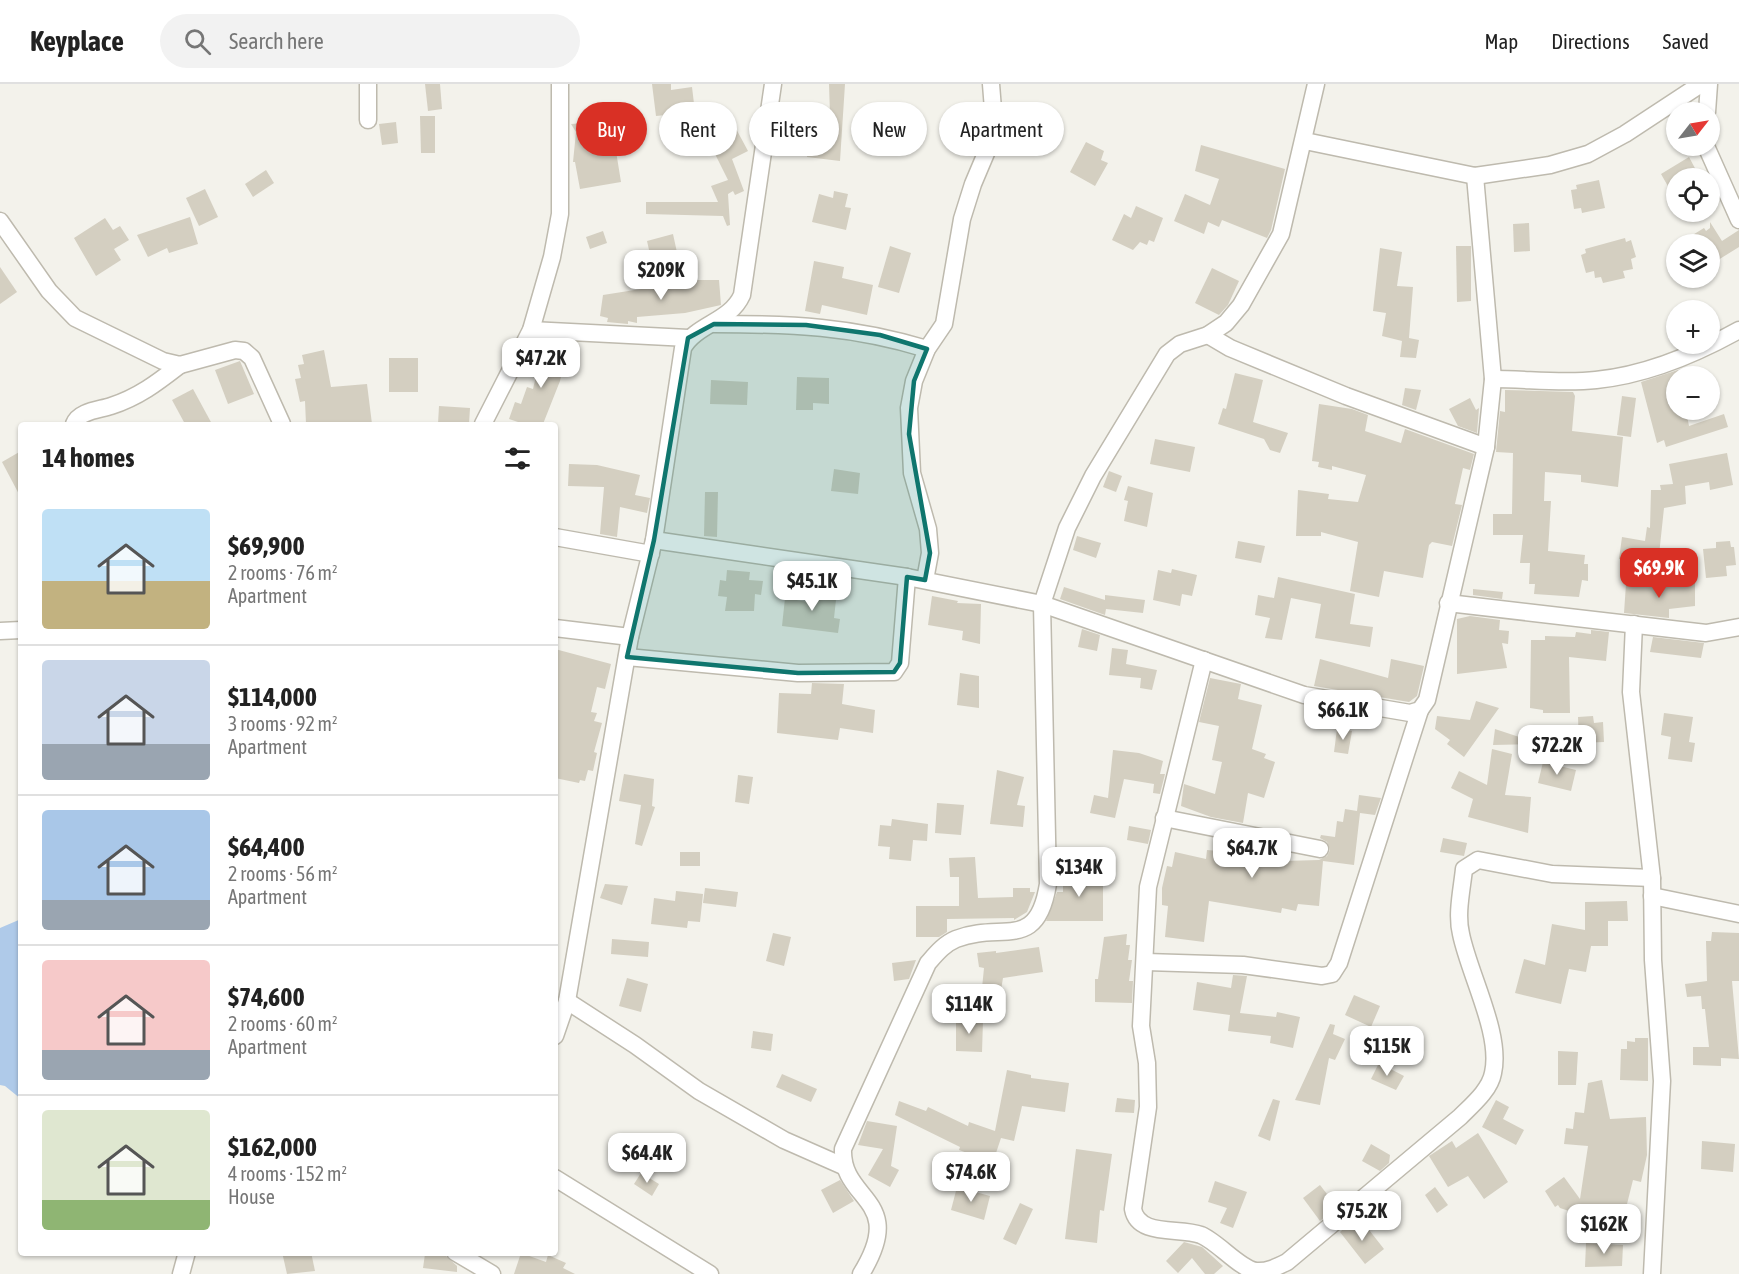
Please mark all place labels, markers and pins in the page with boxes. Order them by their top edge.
pin: $209K [619,250,703,301]
pin: $47.2K [492,338,590,389]
pin: $69.9K [1610,548,1708,599]
pin: $45.1K [763,561,861,612]
pin: $66.1K [1294,690,1392,741]
pin: $72.2K [1508,725,1606,776]
pin: $64.7K [1203,828,1301,879]
pin: $134K [1037,847,1121,898]
pin: $114K [927,984,1011,1035]
pin: $115K [1345,1026,1429,1077]
pin: $64.4K [598,1133,696,1184]
pin: $74.6K [922,1152,1020,1203]
pin: $75.2K [1313,1191,1411,1242]
pin: $162K [1562,1204,1646,1255]

